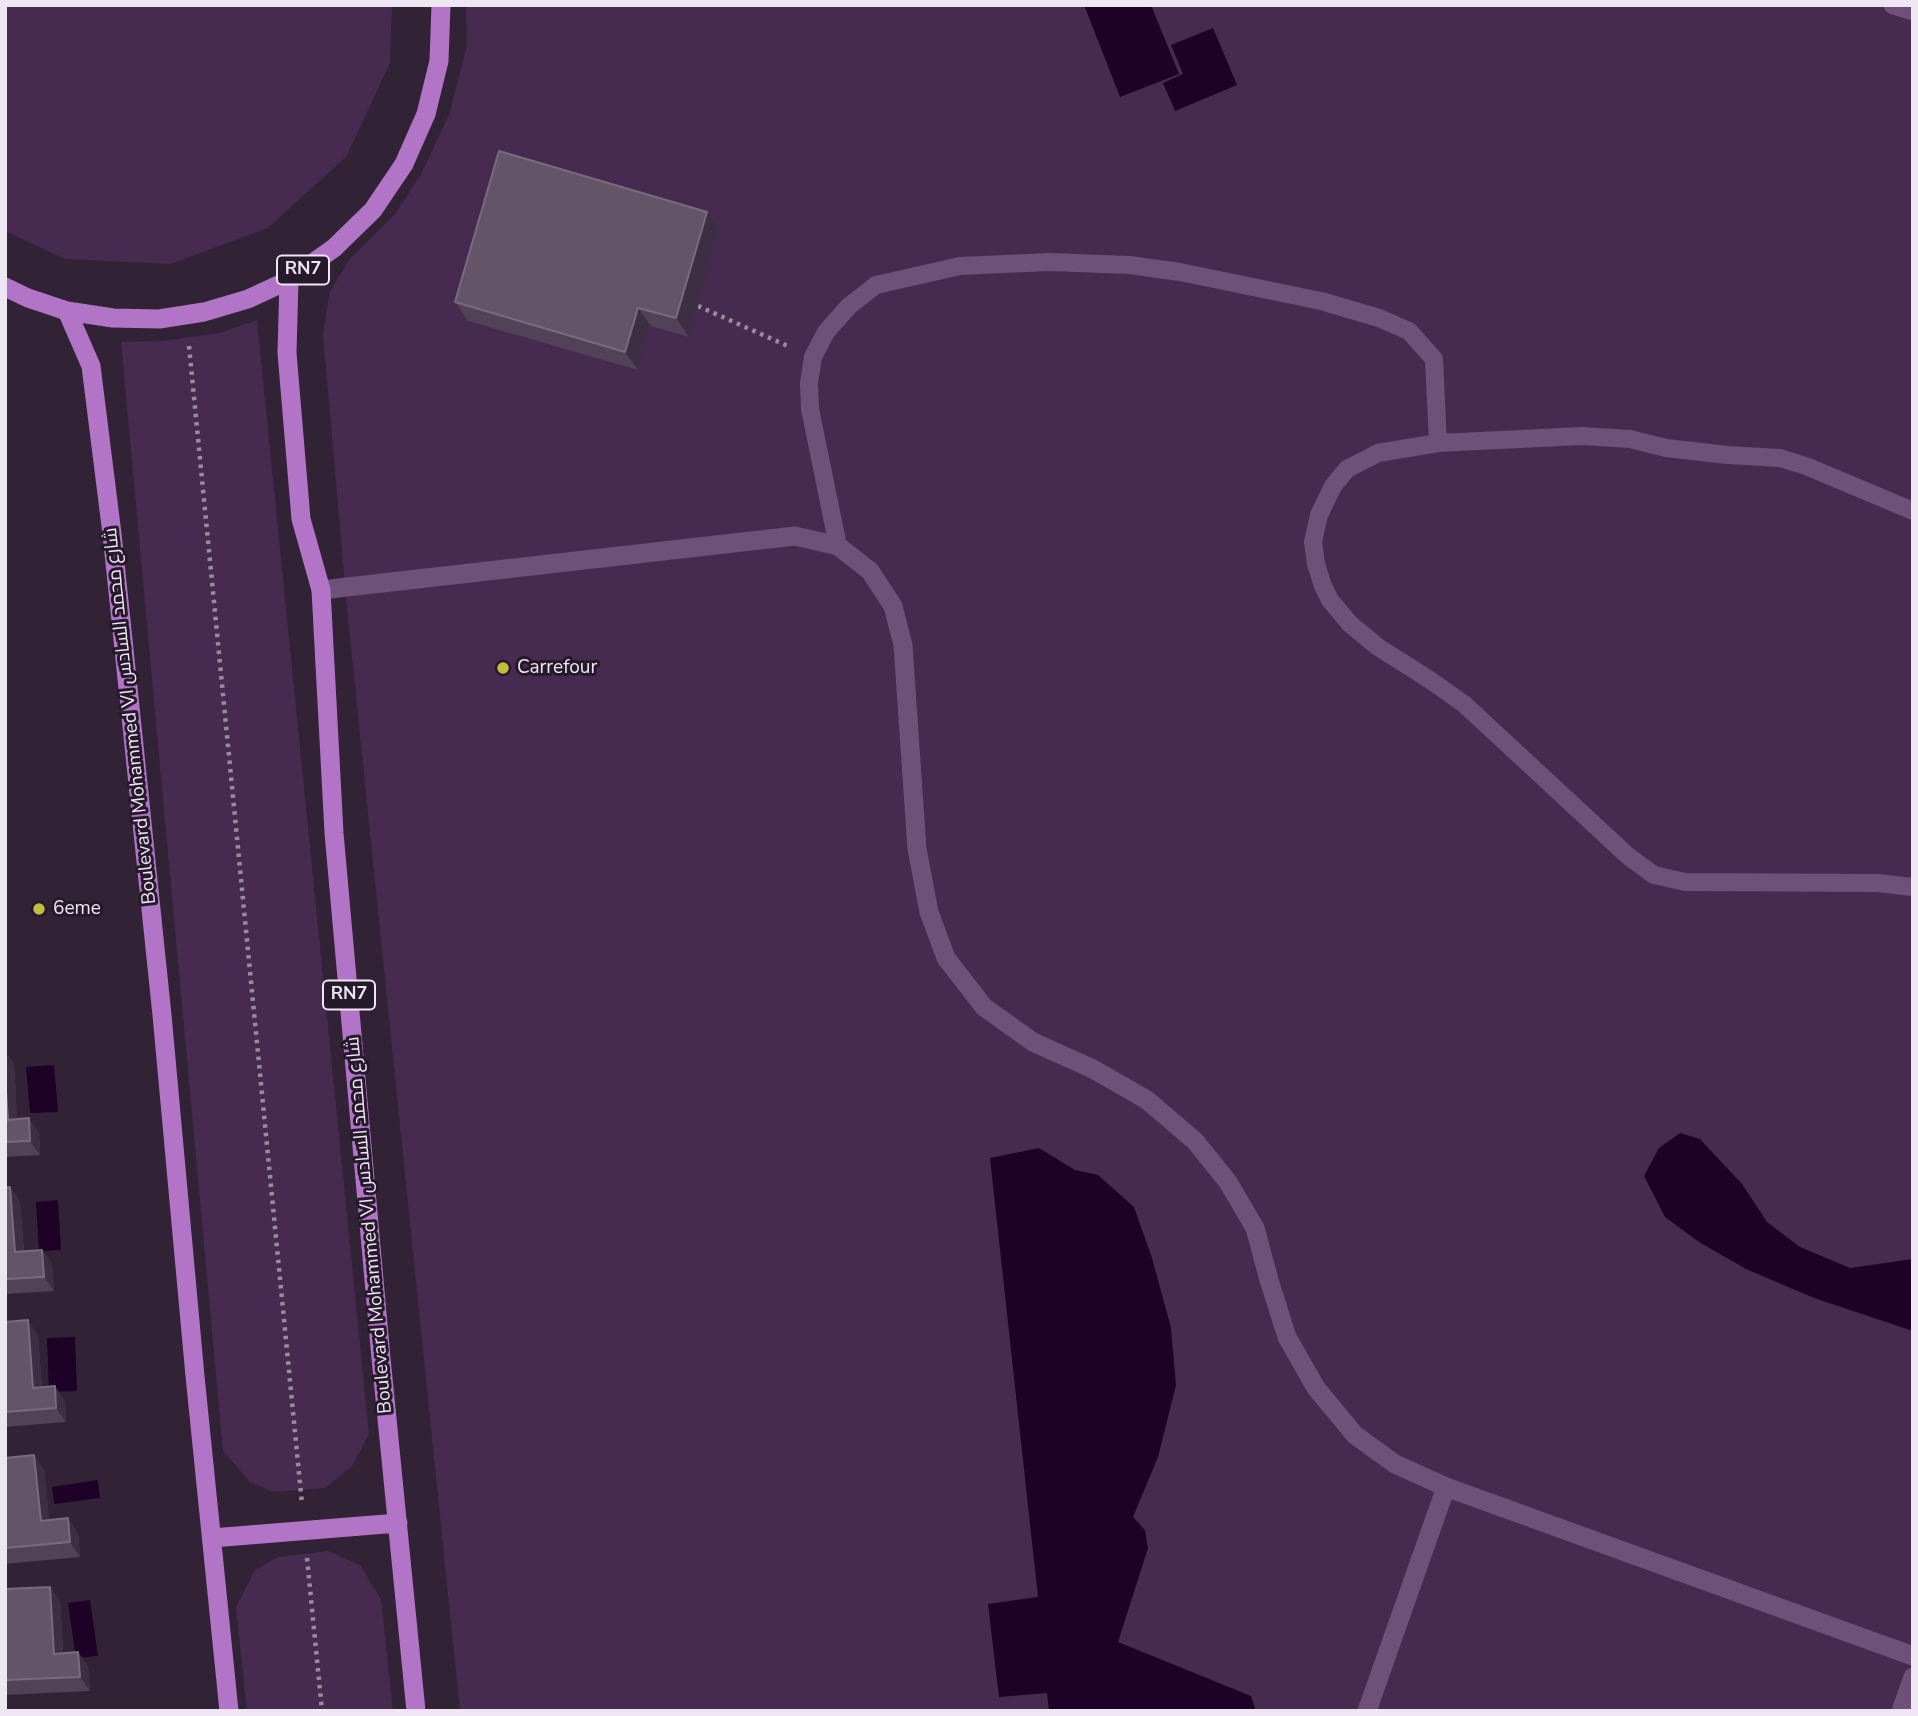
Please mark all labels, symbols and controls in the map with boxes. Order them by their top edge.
road number: RN7 [277,256,329,284]
street label: Boulevard Mohammed VI شارع محمد السادس [100,527,162,905]
place label: Carrefour [517,657,597,679]
marker: Carrefour [495,660,511,676]
place label: 6eme [53,898,101,920]
marker: 6eme [31,901,47,917]
road number: RN7 [323,980,375,1010]
street label: Boulevard Mohammed VI شارع محمد السادس [342,1035,398,1415]

